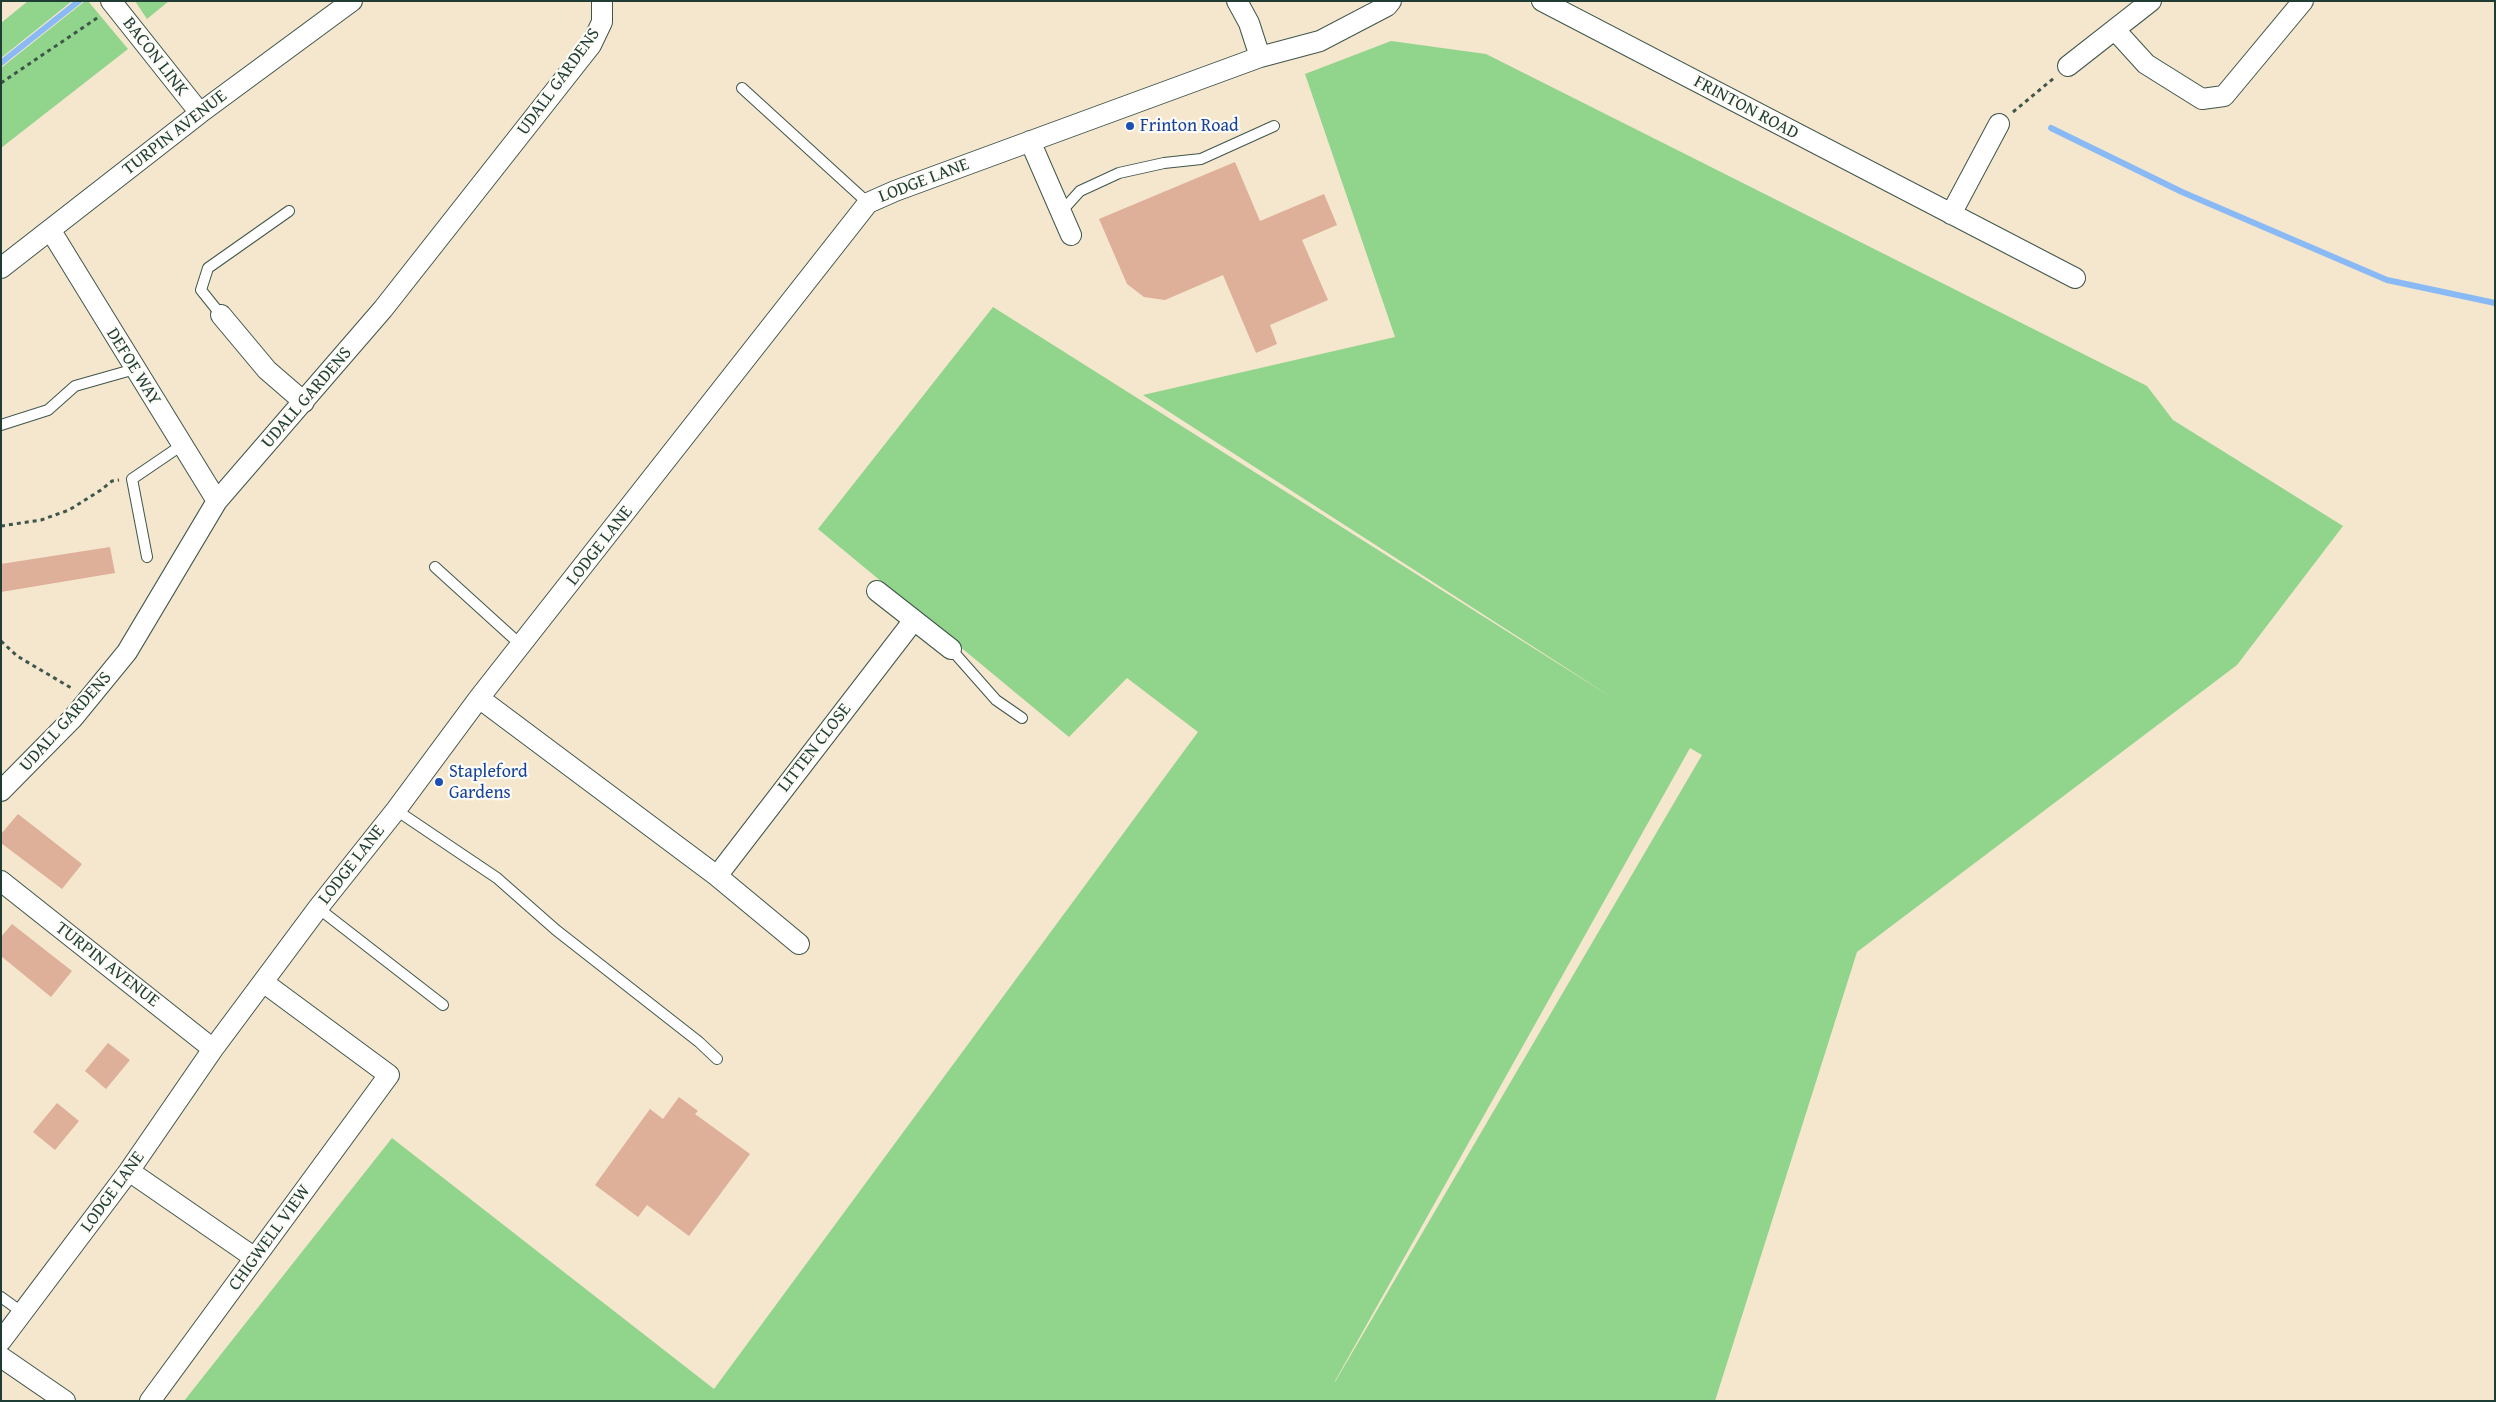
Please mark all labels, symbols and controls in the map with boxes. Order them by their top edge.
street label: BACON LINK [118,13,192,101]
street label: UDALL GARDENS [513,24,605,140]
street label: FRINTON ROAD [1690,71,1802,145]
street label: TURPIN AVENUE [119,86,231,180]
place label: Frinton Road [1140,115,1239,137]
marker: Frinton Road [1124,120,1136,132]
street label: LODGE LANE [876,154,972,208]
street label: DEFOE WAY [101,324,165,410]
street label: UDALL GARDENS [257,343,357,453]
street label: LODGE LANE [562,502,638,590]
street label: UDALL GARDENS [15,668,117,776]
street label: LITTEN CLOSE [774,699,856,797]
place label: Stapleford Gardens [449,761,528,804]
marker: Stapleford Gardens [433,776,445,788]
street label: LODGE LANE [314,821,390,909]
street label: TURPIN AVENUE [51,918,163,1012]
street label: LODGE LANE [76,1147,150,1237]
street label: CHIGWELL VIEW [224,1181,316,1295]

